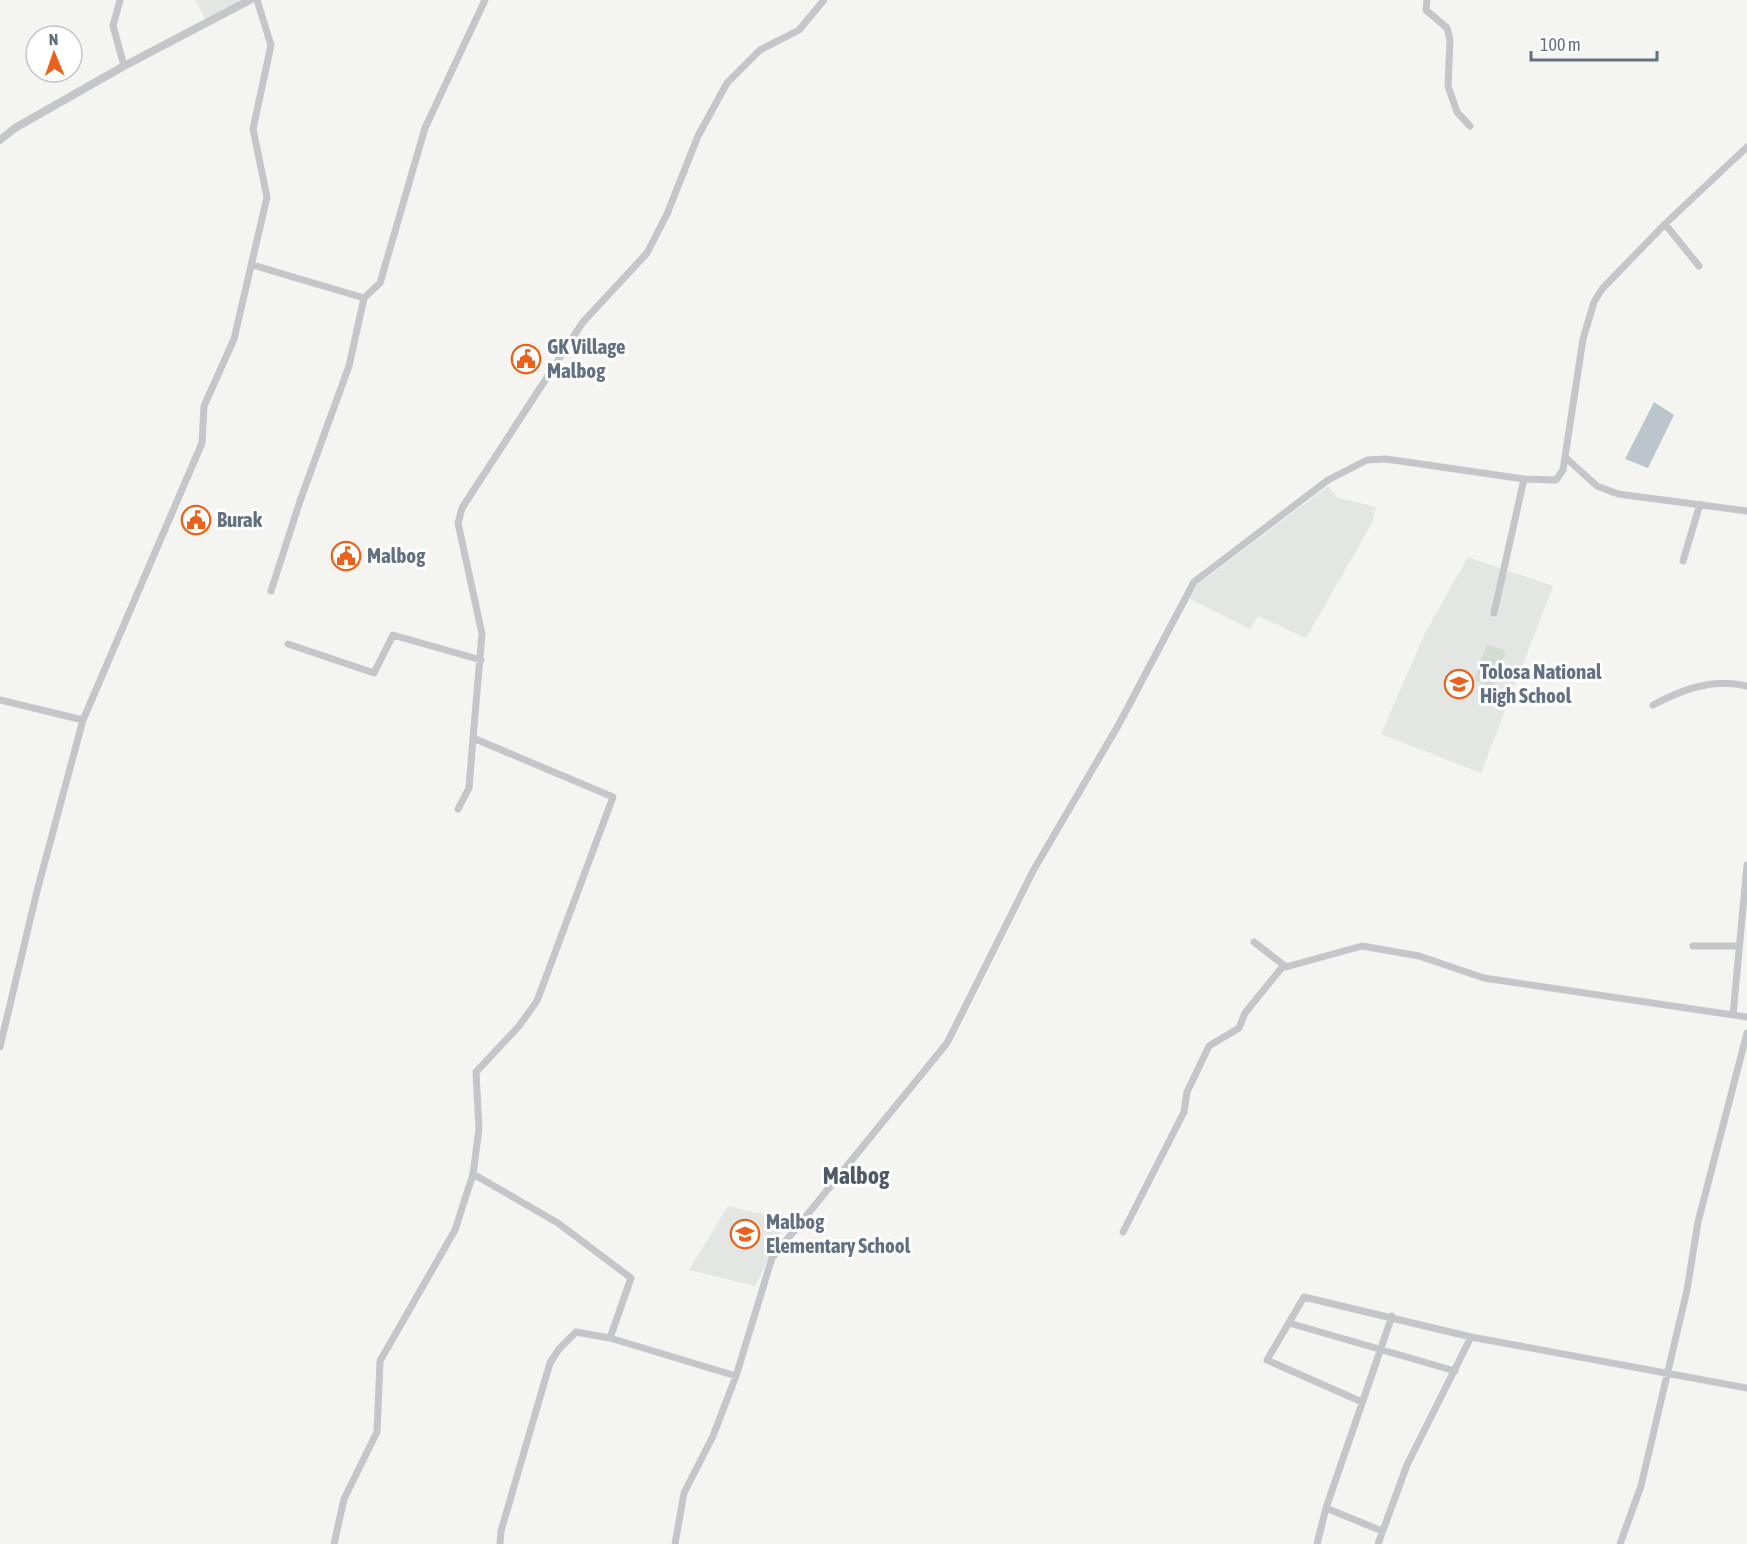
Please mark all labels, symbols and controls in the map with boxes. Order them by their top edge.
north arrow [24,24,84,84]
scale bar [1531,24,1657,62]
text: N [48,30,59,48]
text: 100 m [1540,34,1581,55]
place label: GK Village Malbog [547,334,625,382]
public building icon: GK Village Malbog [510,343,542,375]
public building icon: Burak [180,504,212,536]
place label: Burak [217,507,263,531]
public building icon: Malbog [330,540,362,572]
place label: Malbog [367,543,426,567]
place label: Tolosa National High School [1480,659,1602,707]
school or university icon: Tolosa National High School [1443,668,1475,700]
district label: Malbog [823,1162,890,1189]
place label: Malbog Elementary School [766,1209,911,1257]
school or university icon: Malbog Elementary School [729,1218,761,1250]

